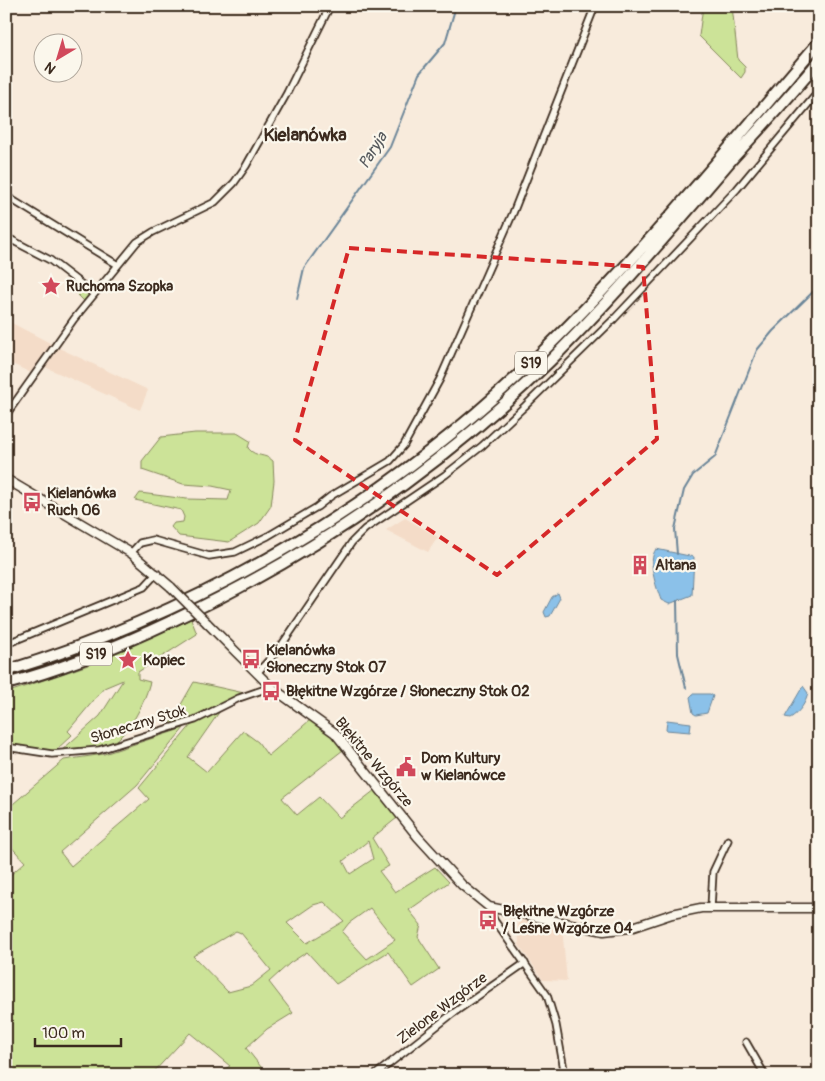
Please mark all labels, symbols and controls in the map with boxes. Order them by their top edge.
north arrow [32,32,82,82]
text: N [41,58,59,77]
district label: Kielanówka [263,124,347,147]
water label: Paryja [354,127,393,172]
place icon: Ruchoma Szopka [40,275,62,297]
place label: Ruchoma Szopka [66,277,173,296]
road number: S19 [515,352,547,374]
place label: Kielanówka Ruch 06 [47,484,116,520]
bus stop icon: Kielanówka Ruch 06 [21,491,43,513]
building icon: Altana [629,554,651,576]
place label: Altana [655,556,696,575]
place label: Kielanówka Słoneczny Stok 07 [266,641,386,677]
road number: S19 [80,642,112,666]
bus stop icon: Kielanówka Słoneczny Stok 07 [240,648,262,670]
place icon: Kopiec [117,649,139,671]
place label: Kopiec [143,651,185,670]
bus stop icon: Błękitne Wzgórze / Słoneczny Stok 02 [260,680,282,702]
place label: Błękitne Wzgórze / Słoneczny Stok 02 [286,682,530,701]
street label: Słoneczny Stok [88,701,189,748]
street label: Błękitne Wzgórze [331,714,417,812]
place label: Dom Kultury w Kielanówce [421,749,506,785]
public building icon: Dom Kultury w Kielanówce [395,756,417,778]
place label: Błękitne Wzgórze / Leśne Wzgórze 04 [503,902,633,938]
bus stop icon: Błękitne Wzgórze / Leśne Wzgórze 04 [477,909,499,931]
street label: Zielone Wzgórze [394,968,492,1048]
scale bar [35,1016,121,1048]
text: 100 m [42,1024,85,1043]

